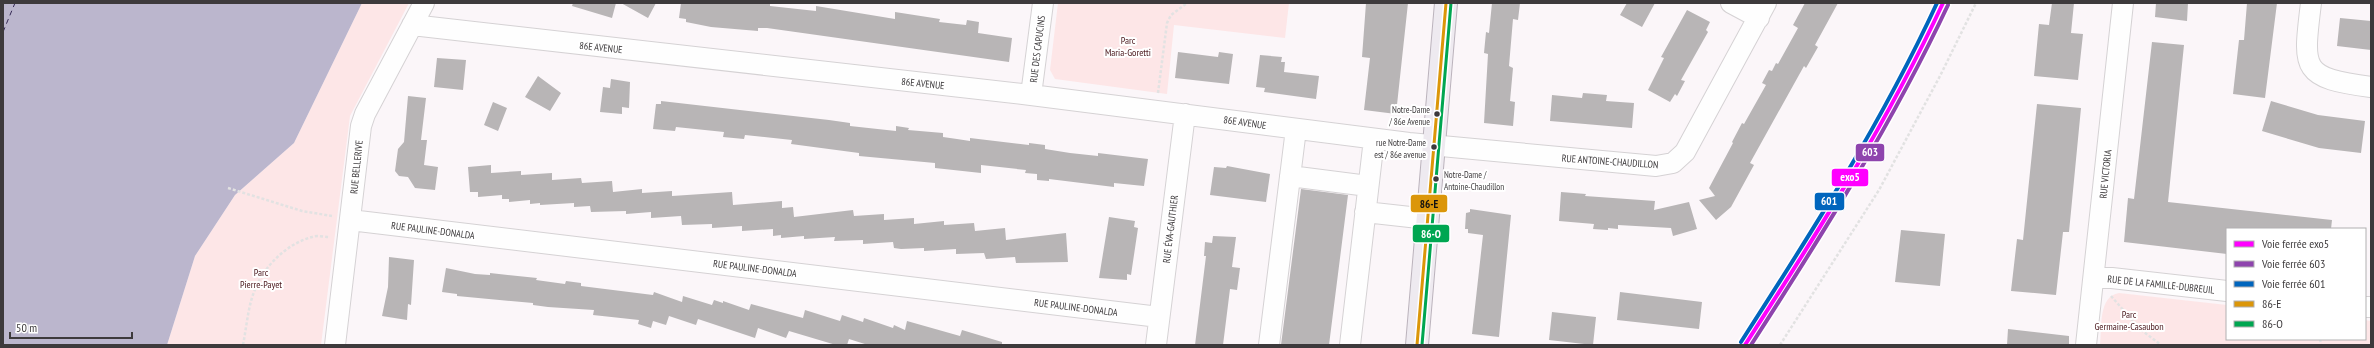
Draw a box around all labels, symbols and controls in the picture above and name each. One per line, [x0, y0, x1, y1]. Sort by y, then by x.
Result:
street label: RUE DES CAPUCINS [1027, 15, 1048, 83]
park label: Parc Maria-Goretti [1105, 34, 1151, 59]
street label: 86E AVENUE [579, 39, 623, 56]
street label: 86E AVENUE [901, 75, 945, 92]
place label: Notre-Dame / 86e Avenue [1388, 104, 1430, 127]
marker: Notre-Dame / 86e Avenue [1432, 109, 1442, 119]
street label: 86E AVENUE [1223, 113, 1267, 132]
place label: rue Notre-Dame est / 86e avenue [1374, 137, 1426, 160]
street label: RUE BELLERIVE [347, 139, 366, 195]
marker: rue Notre-Dame est / 86e avenue [1429, 142, 1439, 152]
line badge: 603 [1855, 143, 1885, 162]
text: 603 [1862, 145, 1878, 159]
street label: RUE VICTORIA [2096, 149, 2115, 199]
street label: RUE ANTOINE-CHAUDILLON [1561, 152, 1659, 171]
line badge: exo5 [1831, 168, 1869, 187]
place label: Notre-Dame / Antoine-Chaudillon [1444, 169, 1504, 192]
text: exo5 [1840, 170, 1860, 184]
marker: Notre-Dame / Antoine-Chaudillon [1431, 174, 1441, 184]
line badge: 601 [1814, 192, 1845, 211]
street label: RUE ÉVA-GAUTHIER [1160, 194, 1181, 264]
line badge: 86-E [1410, 194, 1448, 213]
text: 601 [1821, 194, 1837, 208]
text: 86-E [1420, 197, 1439, 211]
street label: RUE PAULINE-DONALDA [390, 219, 476, 242]
line badge: 86-O [1412, 224, 1450, 243]
text: 86-O [1421, 227, 1441, 241]
legend [2226, 228, 2366, 340]
text: Voie ferrée exo5 [2261, 236, 2329, 251]
text: Voie ferrée 603 [2261, 256, 2325, 271]
street label: RUE PAULINE-DONALDA [712, 257, 798, 280]
park label: Parc Pierre-Payet [240, 266, 282, 291]
street label: RUE DE LA FAMILLE-DUBREUIL [2107, 272, 2216, 297]
text: Voie ferrée 601 [2261, 276, 2325, 291]
street label: RUE PAULINE-DONALDA [1033, 296, 1119, 319]
text: 86-E [2262, 296, 2281, 311]
park label: Parc Germaine-Casaubon [2094, 308, 2164, 333]
scale bar [10, 314, 132, 340]
text: 86-O [2262, 316, 2283, 331]
text: 50 m [16, 320, 37, 335]

